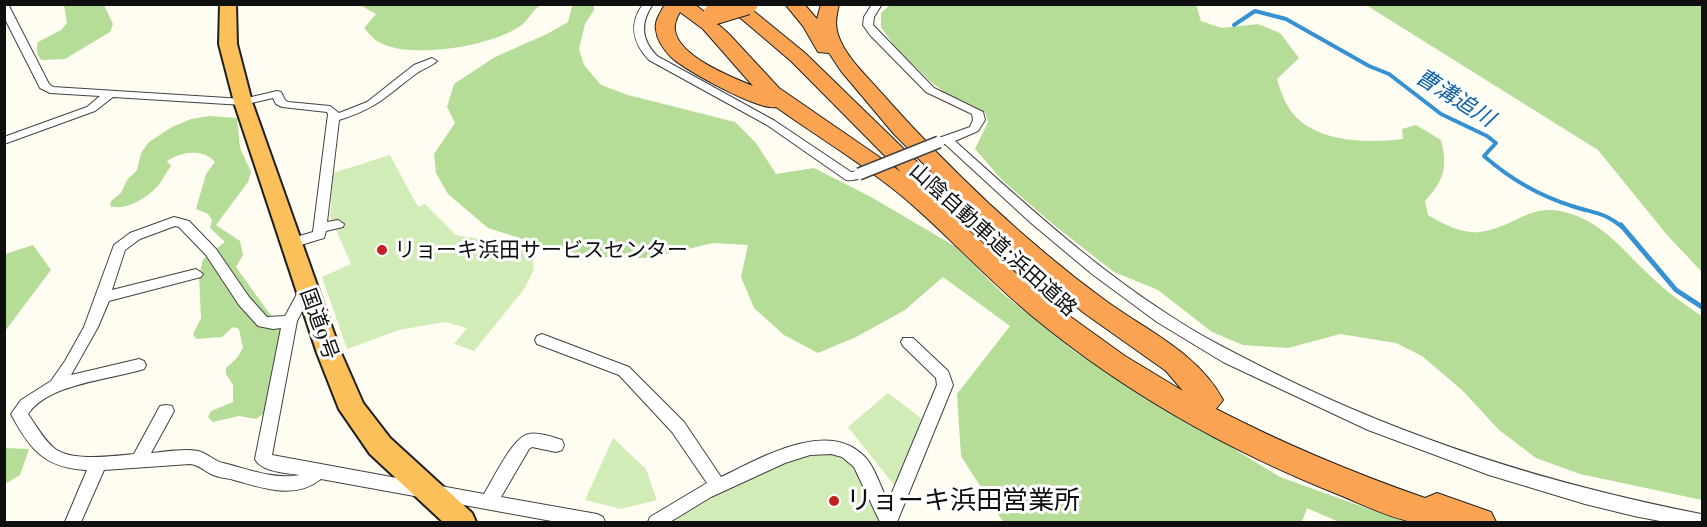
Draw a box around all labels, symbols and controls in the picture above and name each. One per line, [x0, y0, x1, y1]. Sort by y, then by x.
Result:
water label: 曹溝追川 [1411, 63, 1499, 133]
street label: 山陰自動車道;浜田道路 [904, 158, 1082, 322]
place label: リョーキ浜田サービスセンター [394, 237, 688, 263]
marker: リョーキ浜田サービスセンター [375, 243, 389, 257]
street label: 国道9号 [295, 285, 343, 363]
place label: リョーキ浜田営業所 [846, 485, 1080, 517]
marker: リョーキ浜田営業所 [827, 494, 841, 508]

